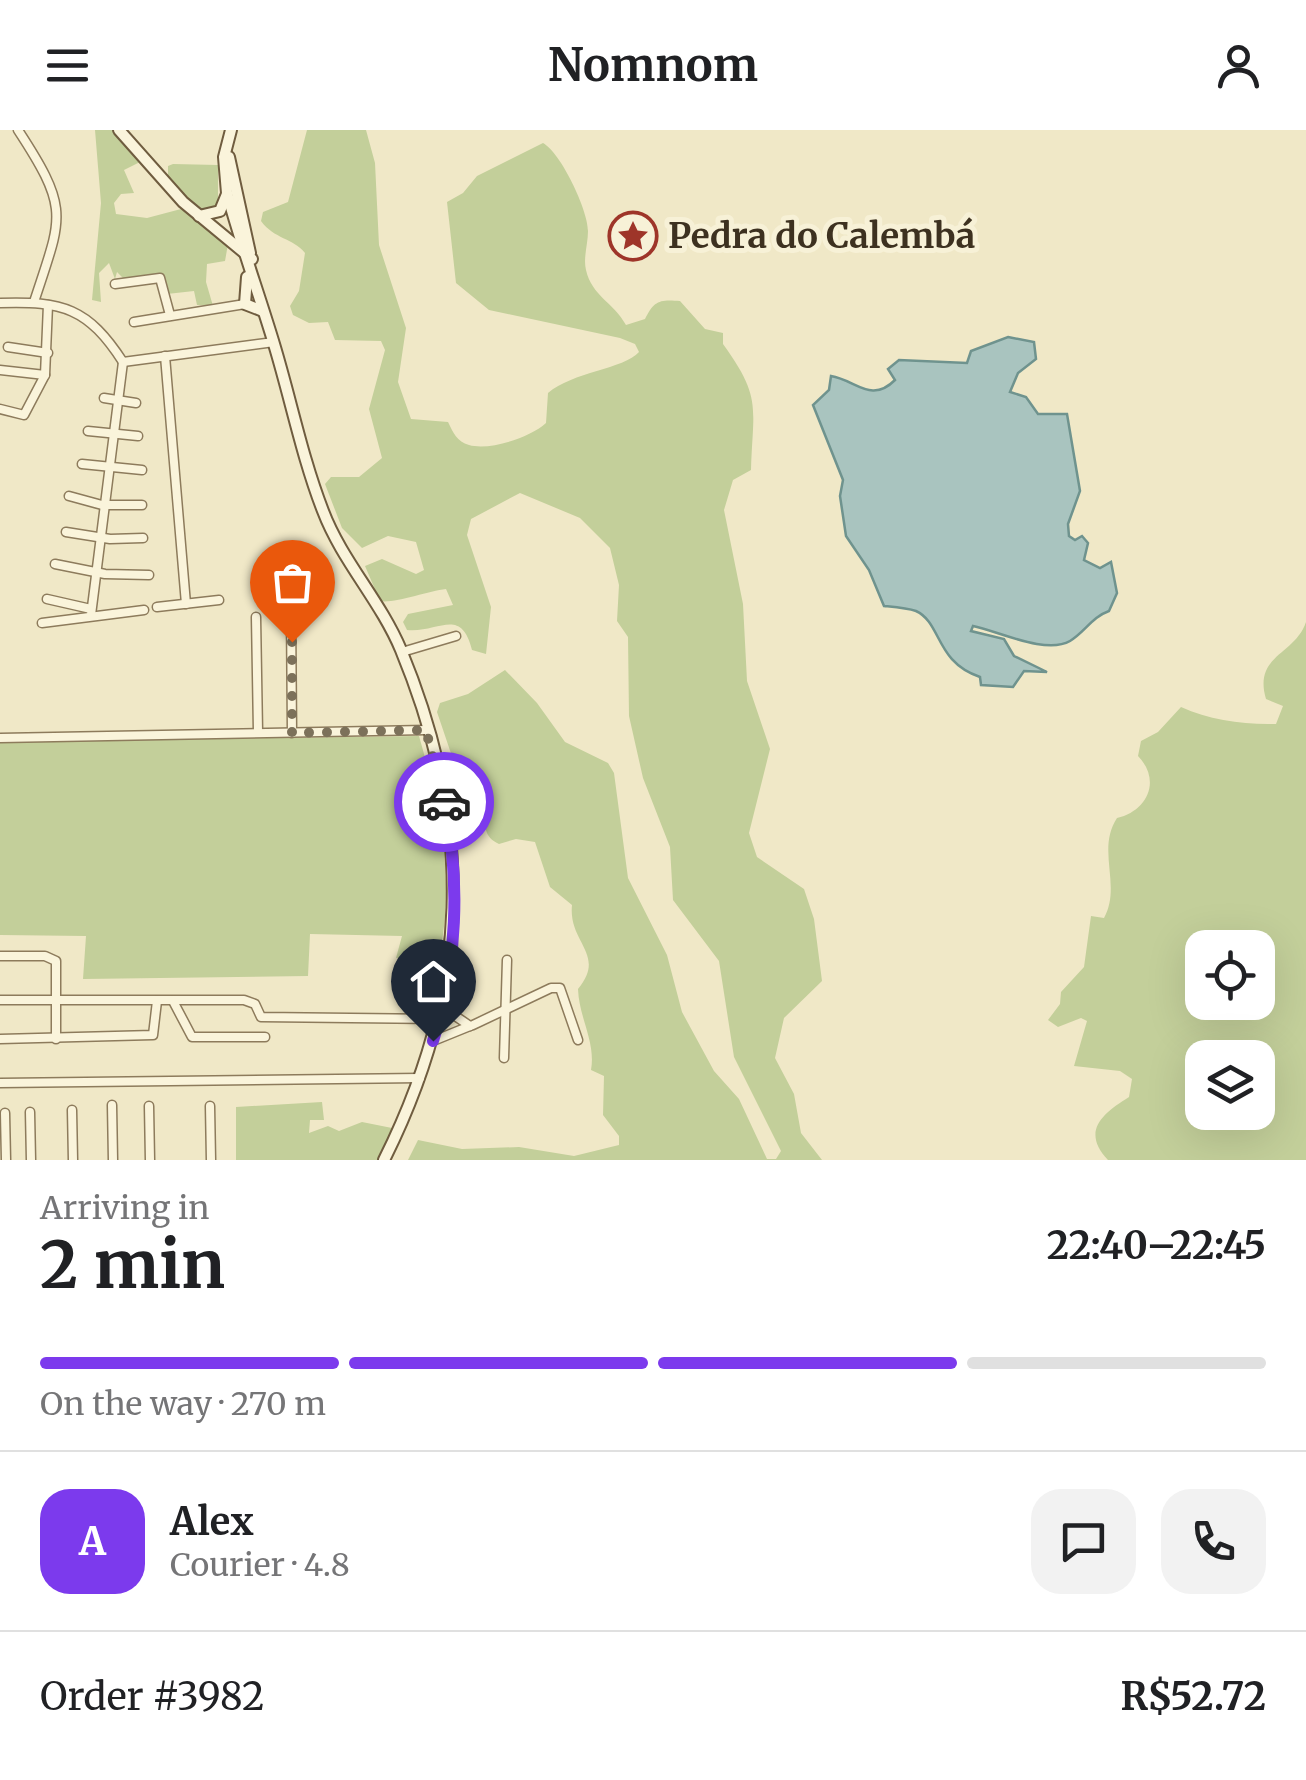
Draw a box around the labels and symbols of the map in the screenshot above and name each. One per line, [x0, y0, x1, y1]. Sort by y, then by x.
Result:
place icon: Pedra do Calembá [607, 210, 659, 262]
place label: Pedra do Calembá [668, 214, 975, 258]
pin [250, 540, 335, 643]
courier [394, 752, 494, 852]
pin [391, 939, 476, 1042]

